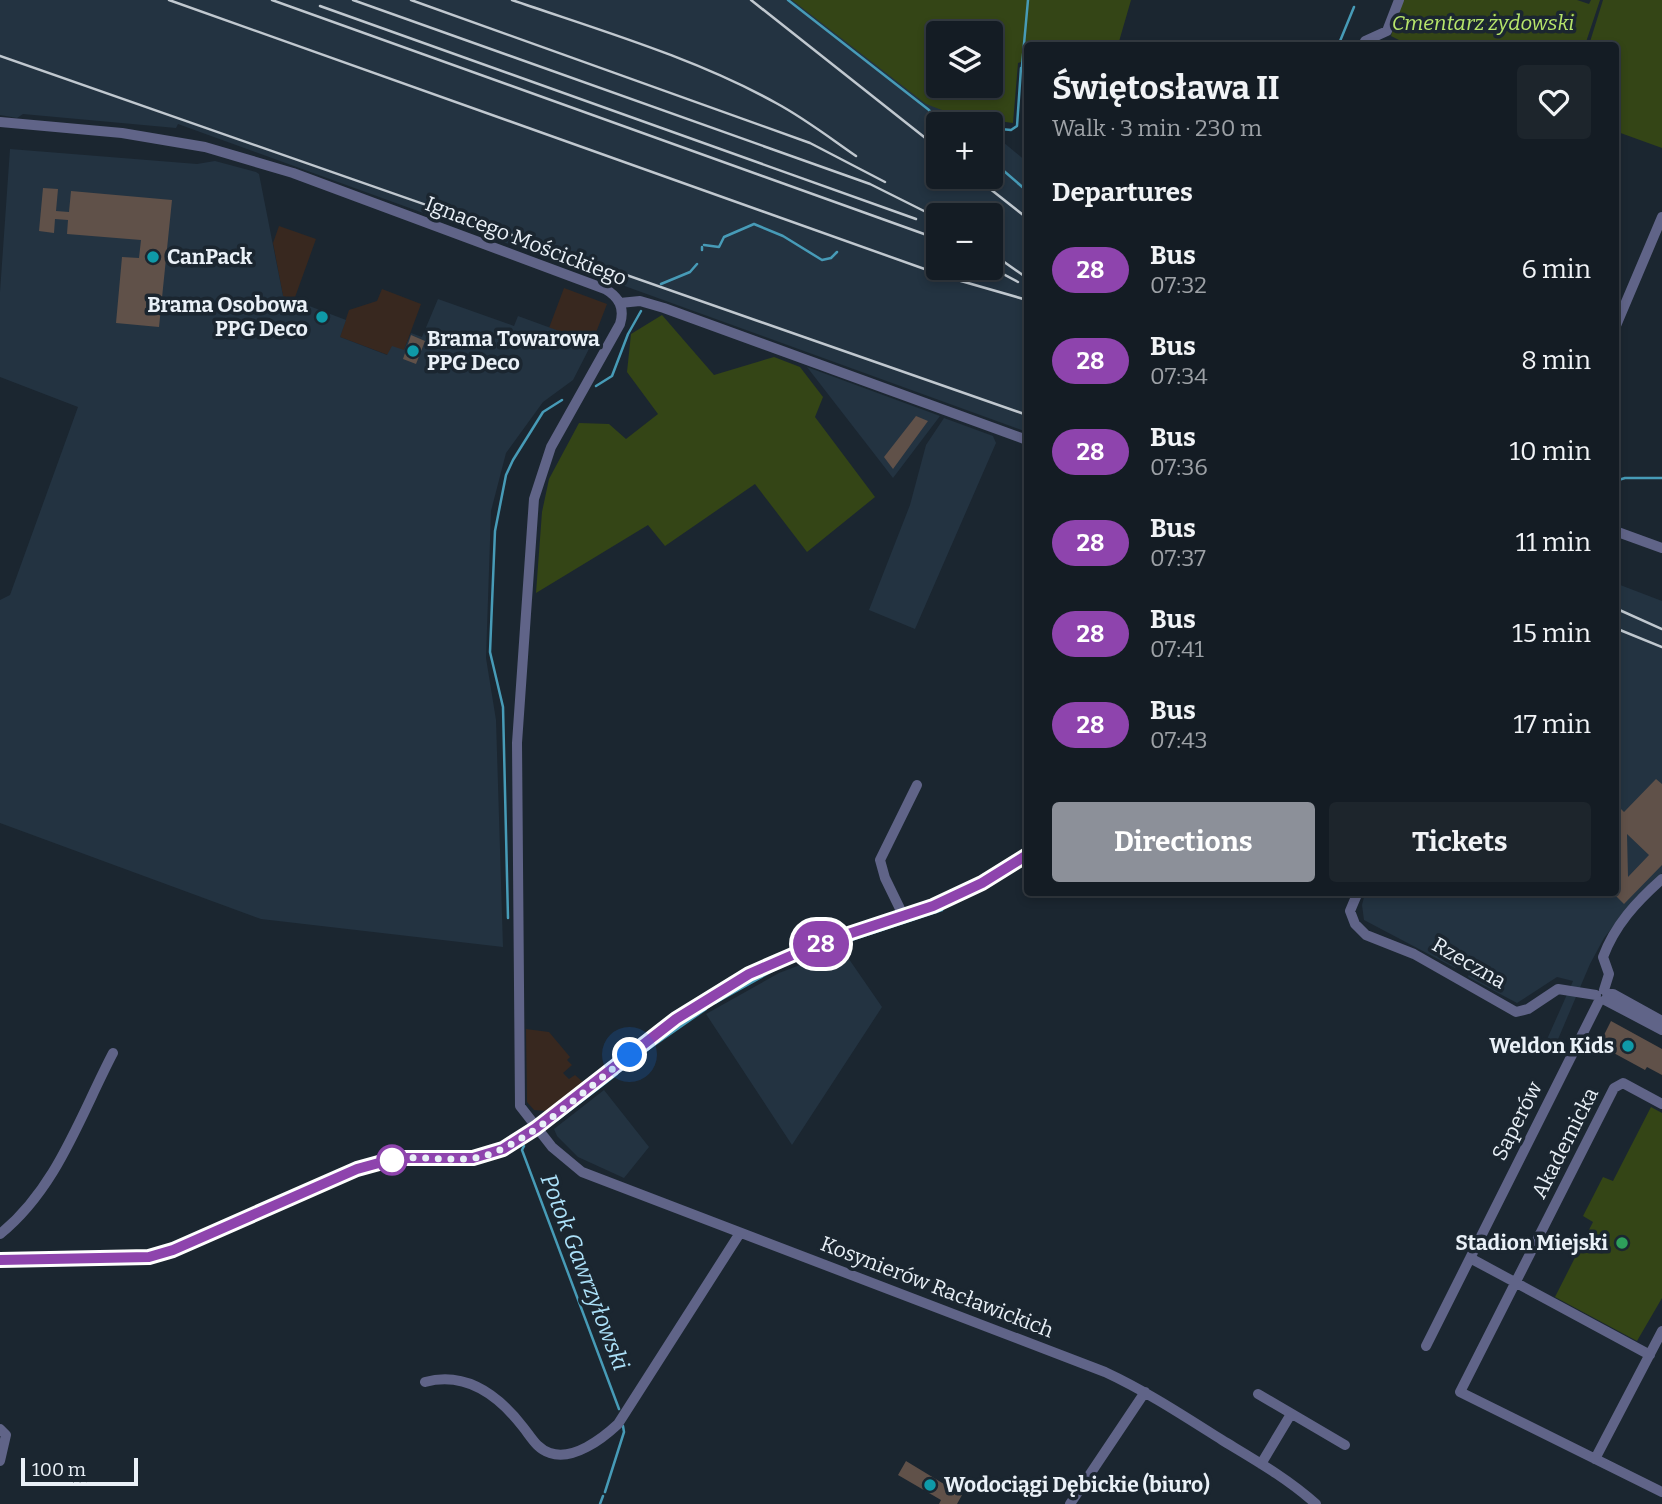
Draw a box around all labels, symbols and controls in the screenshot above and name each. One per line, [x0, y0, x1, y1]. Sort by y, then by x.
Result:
park label: Cmentarz żydowski [1392, 10, 1574, 36]
map controls [926, 21, 1003, 280]
button: layers [926, 21, 1003, 98]
button: heart [1517, 65, 1591, 139]
text: Świętosława II [1052, 68, 1280, 108]
button: + [926, 112, 1003, 189]
text: Walk · 3 min · 230 m [1052, 114, 1262, 142]
text: Departures [1052, 177, 1193, 208]
street label: Ignacego Mościckiego [422, 191, 630, 291]
button: − [926, 203, 1003, 280]
text: Bus [1150, 240, 1196, 271]
place label: CanPack [167, 244, 253, 270]
marker: CanPack [145, 249, 161, 265]
text: 6 min [1522, 254, 1591, 285]
text: 28 [1077, 256, 1104, 284]
text: 07:32 [1150, 271, 1207, 299]
place label: Brama Osobowa PPG Deco [147, 292, 308, 342]
marker: Brama Osobowa PPG Deco [314, 309, 330, 325]
place label: Brama Towarowa PPG Deco [427, 326, 600, 376]
text: Bus [1150, 331, 1196, 362]
marker: Brama Towarowa PPG Deco [405, 343, 421, 359]
text: 8 min [1521, 345, 1591, 376]
text: 28 [1077, 347, 1104, 375]
text: 07:34 [1150, 362, 1208, 390]
text: Bus [1150, 422, 1196, 453]
text: 10 min [1510, 436, 1591, 467]
text: 28 [1077, 438, 1104, 466]
text: 07:36 [1150, 453, 1208, 481]
text: Bus [1150, 513, 1196, 544]
text: 11 min [1516, 527, 1591, 558]
text: 28 [1077, 529, 1104, 557]
text: 07:37 [1150, 544, 1206, 572]
text: Bus [1150, 604, 1196, 635]
text: 15 min [1512, 618, 1591, 649]
text: 28 [1077, 620, 1104, 648]
text: 07:41 [1150, 635, 1204, 663]
text: Bus [1150, 695, 1196, 726]
text: 17 min [1513, 709, 1591, 740]
text: 28 [1077, 711, 1104, 739]
text: 07:43 [1150, 726, 1208, 754]
button: Directions [1052, 802, 1315, 882]
button: Tickets [1329, 802, 1591, 882]
line badge: 28 [790, 921, 852, 967]
text: 28 [807, 930, 835, 958]
street label: Rzeczna [1427, 931, 1511, 995]
place label: Weldon Kids [1489, 1033, 1614, 1059]
your location [612, 1037, 647, 1072]
marker: Weldon Kids [1620, 1038, 1636, 1054]
street label: Saperów [1486, 1077, 1548, 1165]
street label: Akademicka [1526, 1083, 1604, 1203]
unlabelled marker [377, 1145, 407, 1175]
water label: Potok Gawrzyłowski [535, 1170, 635, 1374]
place label: Stadion Miejski [1455, 1230, 1608, 1256]
street label: Kosynierów Racławickich [817, 1231, 1057, 1343]
marker: Stadion Miejski [1614, 1235, 1630, 1251]
scale bar [21, 1455, 138, 1487]
text: 100 m [32, 1458, 86, 1481]
place label: Wodociągi Dębickie (biuro) [944, 1472, 1210, 1498]
marker: Wodociągi Dębickie (biuro) [922, 1477, 938, 1493]

